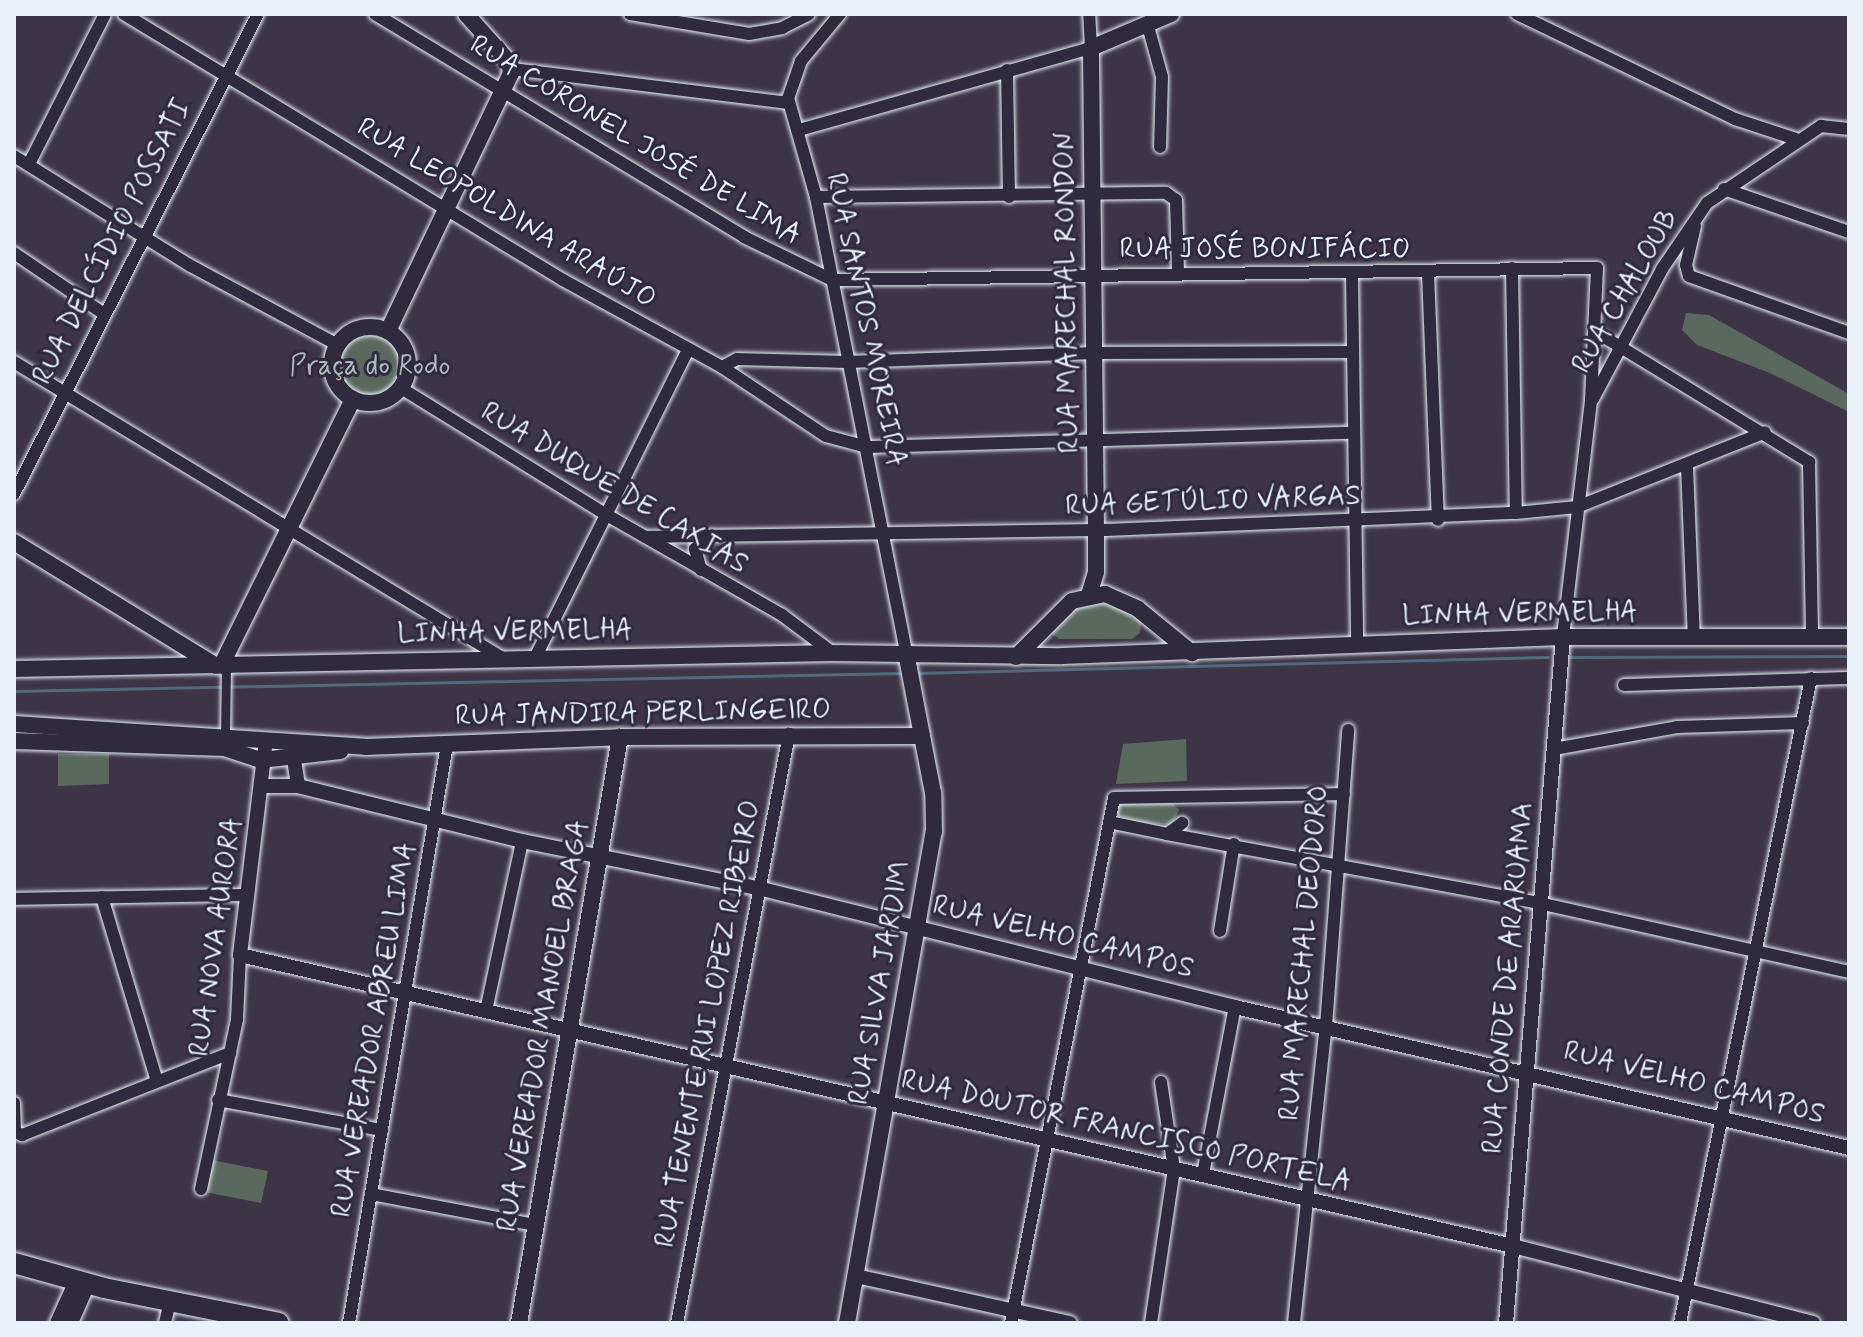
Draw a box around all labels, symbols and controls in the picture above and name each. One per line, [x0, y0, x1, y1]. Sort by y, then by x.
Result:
street label: RUA CORONEL JOSÉ DE LIMA [462, 28, 808, 254]
street label: RUA DELCÍDIO POSSATI [28, 96, 198, 388]
street label: RUA LEOPOLDINA ARAÚJO [349, 110, 663, 318]
street label: RUA MARECHAL RONDON [1048, 129, 1088, 457]
street label: RUA SANTOS MOREIRA [818, 171, 912, 469]
street label: RUA CHALOUB [1566, 204, 1686, 380]
street label: RUA JOSÉ BONIFÁCIO [1119, 233, 1411, 267]
park label: Praça do Rodo [289, 350, 451, 384]
street label: RUA DUQUE DE CAXIAS [473, 395, 755, 583]
street label: RUA GETÚLIO VARGAS [1065, 480, 1361, 524]
street label: LINHA VERMELHA [1400, 596, 1640, 634]
street label: LINHA VERMELHA [395, 614, 635, 652]
street label: RUA JANDIRA PERLINGEIRO [453, 694, 833, 734]
street label: RUA MARECHAL DEODORO [1273, 781, 1337, 1125]
street label: RUA TENENTE RUI LOPEZ RIBEIRO [649, 796, 769, 1252]
street label: RUA CONDE DE ARARUAMA [1477, 801, 1541, 1155]
street label: RUA NOVA AURORA [183, 815, 251, 1059]
street label: RUA VEREADOR MANOEL BRAGA [491, 816, 597, 1236]
street label: RUA VEREADOR ABREU LIMA [325, 838, 425, 1222]
street label: RUA SILVA JARDIM [842, 851, 920, 1115]
street label: RUA VELHO CAMPOS [928, 889, 1198, 987]
street label: RUA VELHO CAMPOS [1559, 1035, 1829, 1133]
street label: RUA DOUTOR FRANCISCO PORTELA [898, 1064, 1354, 1200]

